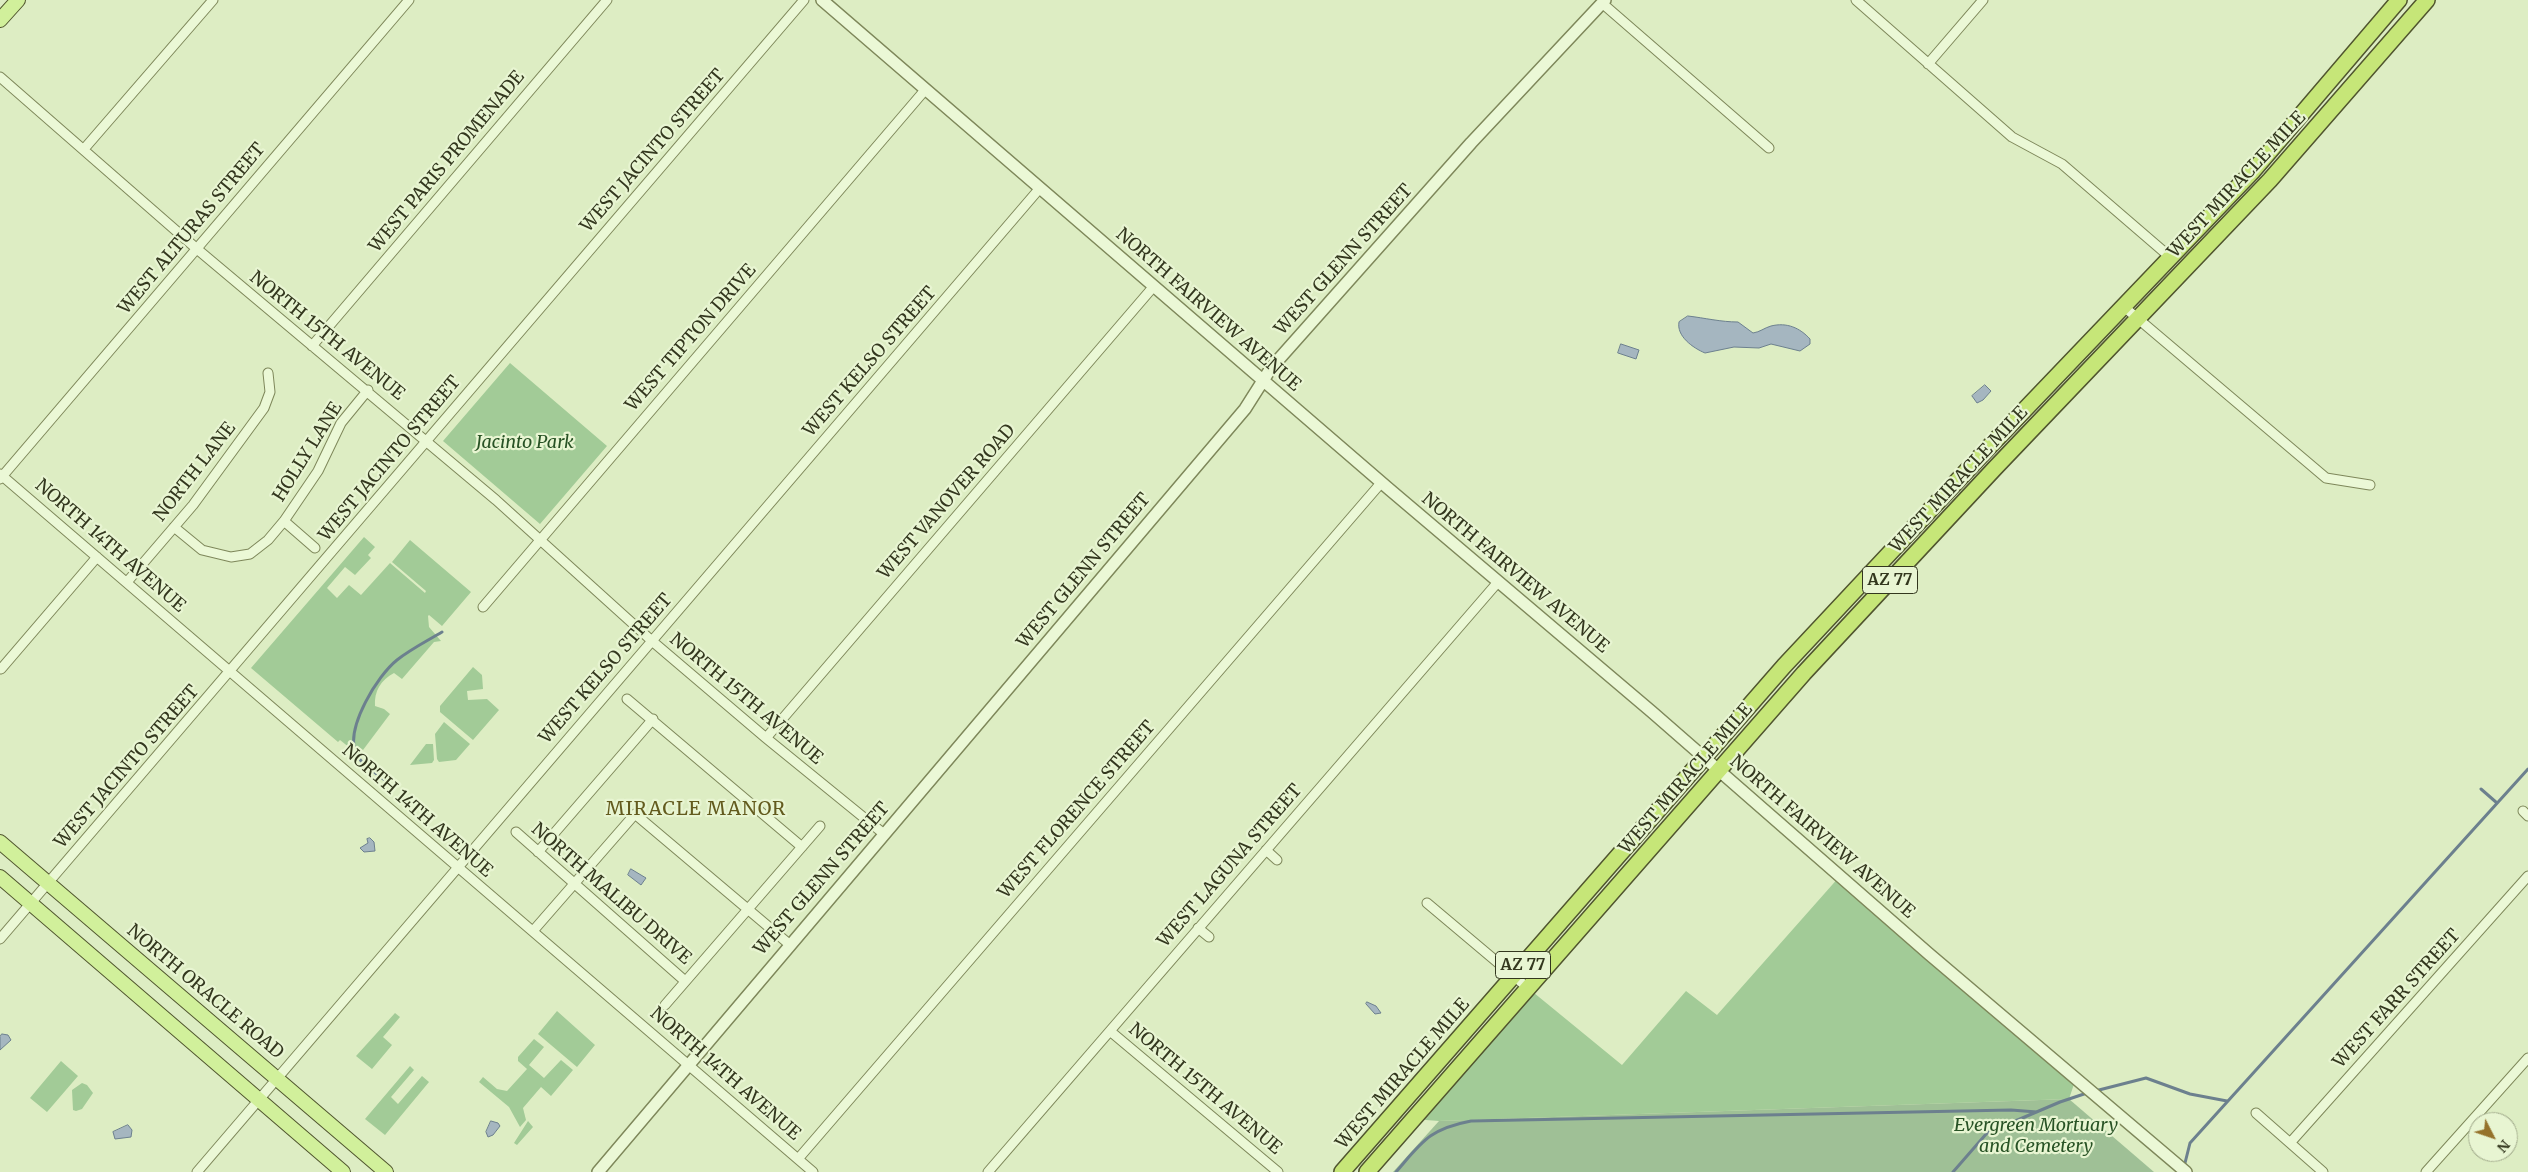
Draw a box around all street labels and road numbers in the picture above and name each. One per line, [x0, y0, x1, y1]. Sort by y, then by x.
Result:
street label: WEST JACINTO STREET [576, 65, 730, 237]
street label: WEST PARIS PROMENADE [365, 67, 529, 257]
street label: WEST MIRACLE MILE [2163, 107, 2311, 263]
street label: WEST ALTURAS STREET [114, 139, 270, 319]
street label: WEST GLENN STREET [1271, 180, 1417, 340]
street label: NORTH FAIRVIEW AVENUE [1111, 224, 1305, 396]
street label: WEST TIPTON DRIVE [621, 260, 761, 416]
street label: NORTH 15TH AVENUE [245, 267, 409, 405]
street label: WEST KELSO STREET [799, 283, 941, 441]
street label: WEST JACINTO STREET [315, 372, 465, 546]
street label: HOLLY LANE [269, 398, 347, 506]
street label: WEST MIRACLE MILE [1885, 402, 2033, 558]
street label: NORTH LANE [150, 418, 240, 526]
street label: WEST VANOVER ROAD [874, 420, 1020, 584]
street label: NORTH 14TH AVENUE [30, 475, 190, 617]
street label: NORTH FAIRVIEW AVENUE [1417, 488, 1613, 658]
street label: WEST GLENN STREET [1013, 489, 1155, 653]
road number: AZ 77 [1862, 566, 1918, 594]
street label: WEST KELSO STREET [535, 590, 677, 748]
street label: NORTH 15TH AVENUE [665, 629, 827, 769]
street label: WEST JACINTO STREET [50, 681, 204, 853]
street label: WEST MIRACLE MILE [1615, 699, 1757, 859]
street label: WEST FLORENCE STREET [994, 717, 1160, 903]
street label: NORTH 14TH AVENUE [337, 740, 497, 882]
street label: NORTH FAIRVIEW AVENUE [1725, 751, 1919, 923]
street label: WEST LAGUNA STREET [1153, 780, 1307, 952]
street label: WEST GLENN STREET [750, 798, 894, 960]
street label: NORTH MALIBU DRIVE [527, 819, 695, 969]
street label: NORTH ORACLE ROAD [122, 920, 288, 1064]
street label: WEST FARR STREET [2329, 925, 2465, 1073]
road number: AZ 77 [1496, 952, 1550, 978]
street label: WEST MIRACLE MILE [1332, 994, 1474, 1154]
street label: NORTH 14TH AVENUE [645, 1003, 805, 1145]
street label: NORTH 15TH AVENUE [1124, 1019, 1286, 1159]

